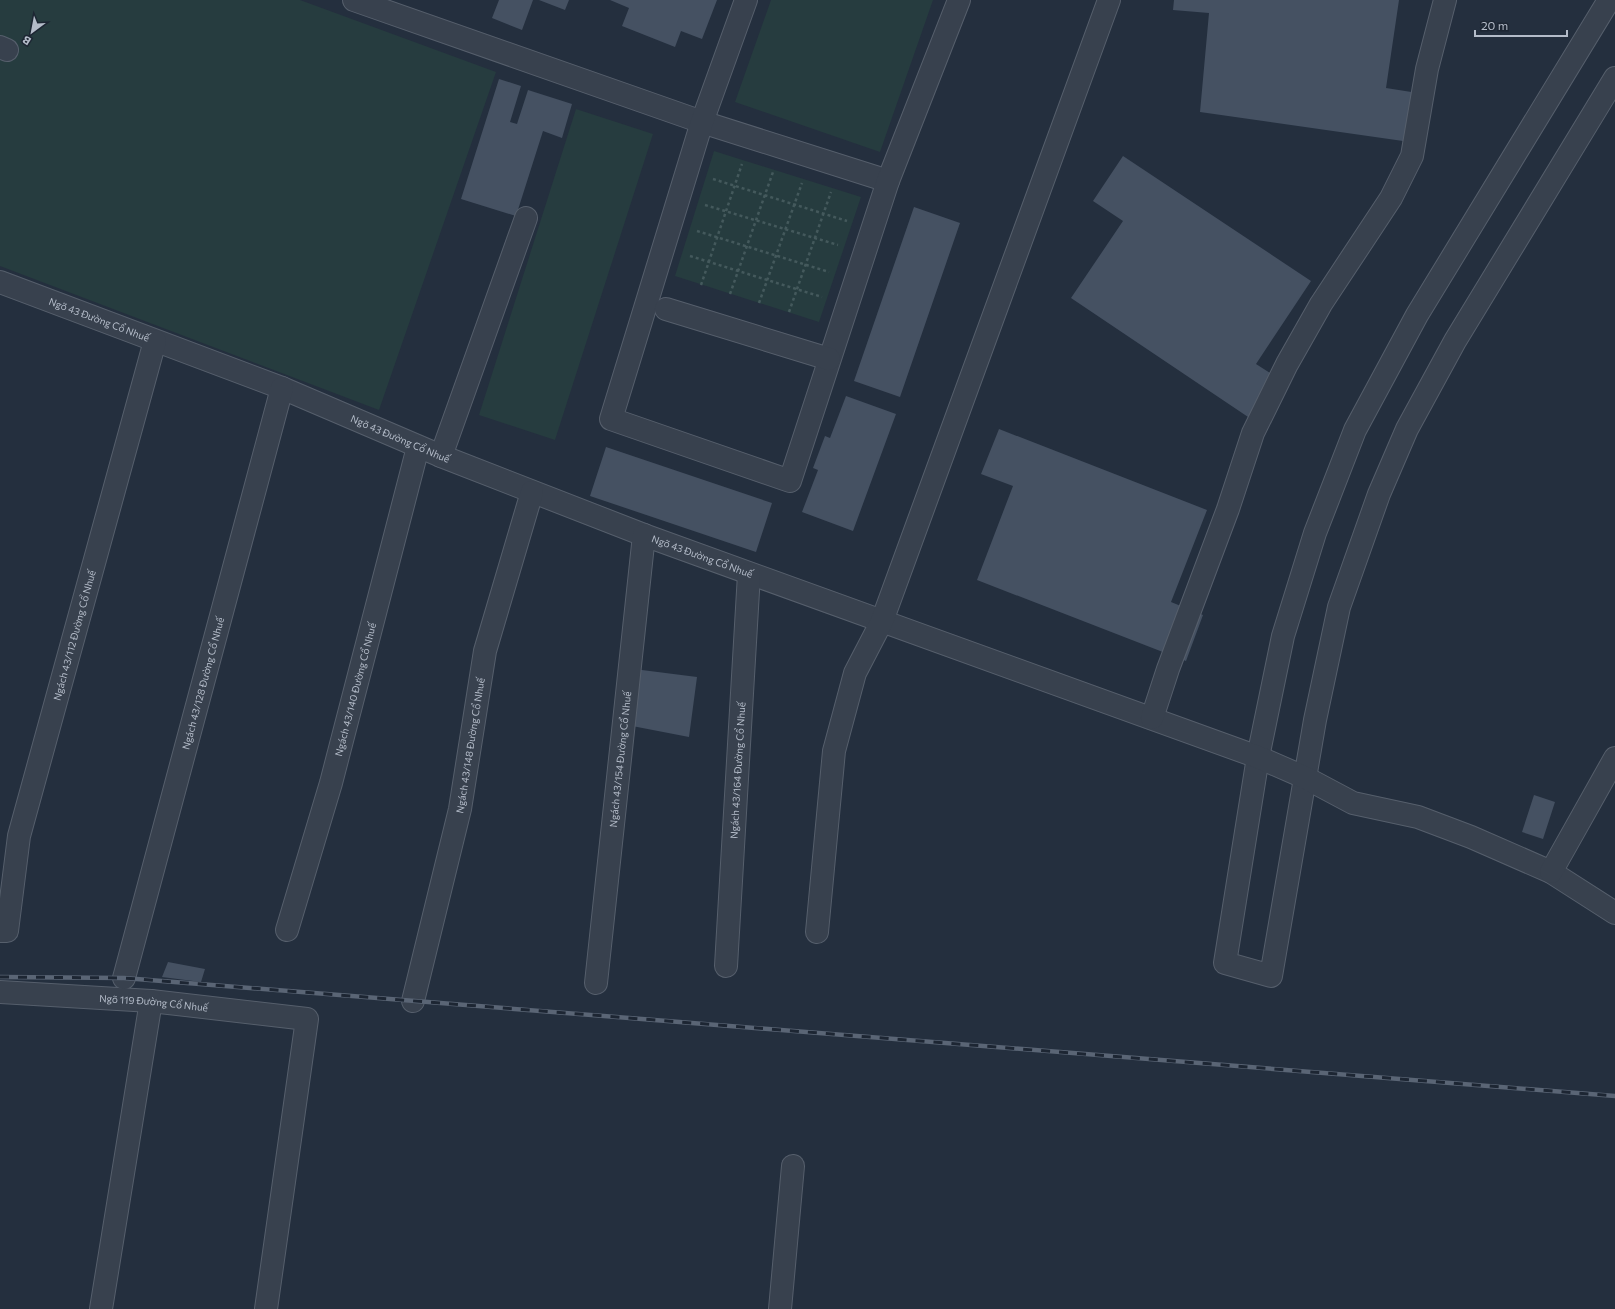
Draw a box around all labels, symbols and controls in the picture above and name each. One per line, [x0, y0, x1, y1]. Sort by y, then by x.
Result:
north arrow [12, 12, 52, 52]
scale bar [1475, 12, 1567, 38]
text: 20 m [1481, 18, 1508, 32]
text: B [20, 33, 33, 48]
street label: Ngõ 43 Đường Cổ Nhuế [47, 295, 153, 344]
street label: Ngõ 43 Đường Cổ Nhuế [349, 412, 453, 465]
street label: Ngõ 43 Đường Cổ Nhuế [650, 532, 756, 580]
street label: Ngách 43/112 Đường Cổ Nhuế [51, 567, 98, 702]
street label: Ngách 43/128 Đường Cổ Nhuế [179, 614, 227, 751]
street label: Ngách 43/140 Đường Cổ Nhuế [332, 620, 379, 758]
street label: Ngách 43/148 Đường Cổ Nhuế [453, 675, 487, 814]
street label: Ngách 43/154 Đường Cổ Nhuế [607, 689, 633, 828]
street label: Ngách 43/164 Đường Cổ Nhuế [727, 700, 748, 839]
street label: Ngõ 119 Đường Cổ Nhuế [99, 992, 210, 1014]

